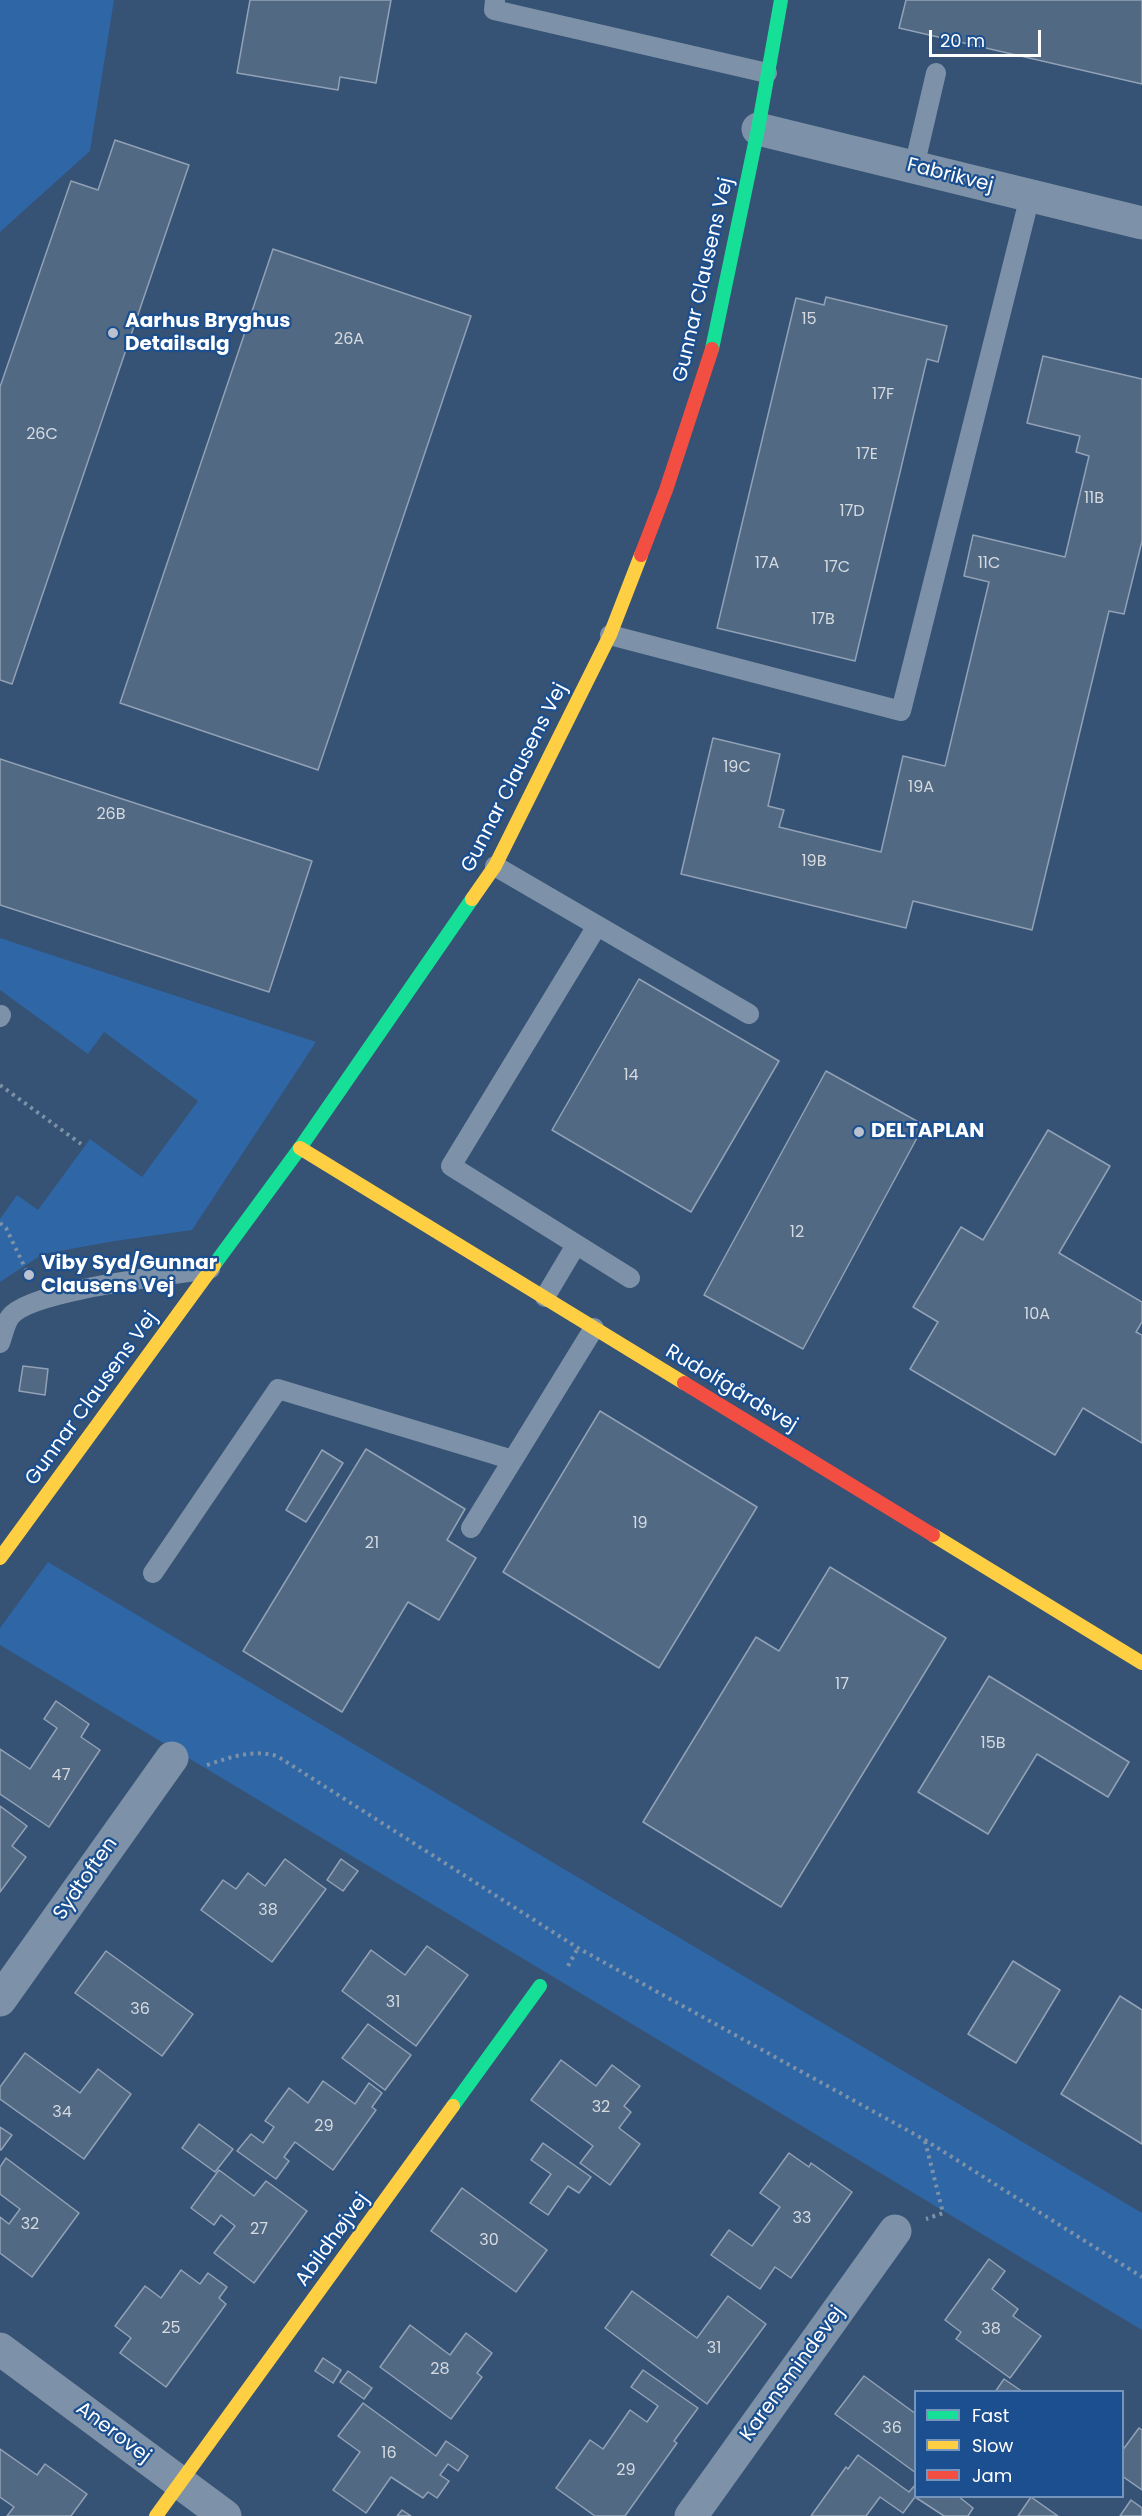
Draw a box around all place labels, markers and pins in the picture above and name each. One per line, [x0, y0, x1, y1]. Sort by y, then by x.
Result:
place label: Aarhus Bryghus Detailsalg [125, 310, 290, 357]
marker: Aarhus Bryghus Detailsalg [106, 326, 120, 340]
place label: DELTAPLAN [871, 1120, 984, 1144]
marker: DELTAPLAN [852, 1125, 866, 1139]
place label: Viby Syd/Gunnar Clausens Vej [41, 1252, 217, 1299]
marker: Viby Syd/Gunnar Clausens Vej [22, 1268, 36, 1282]

